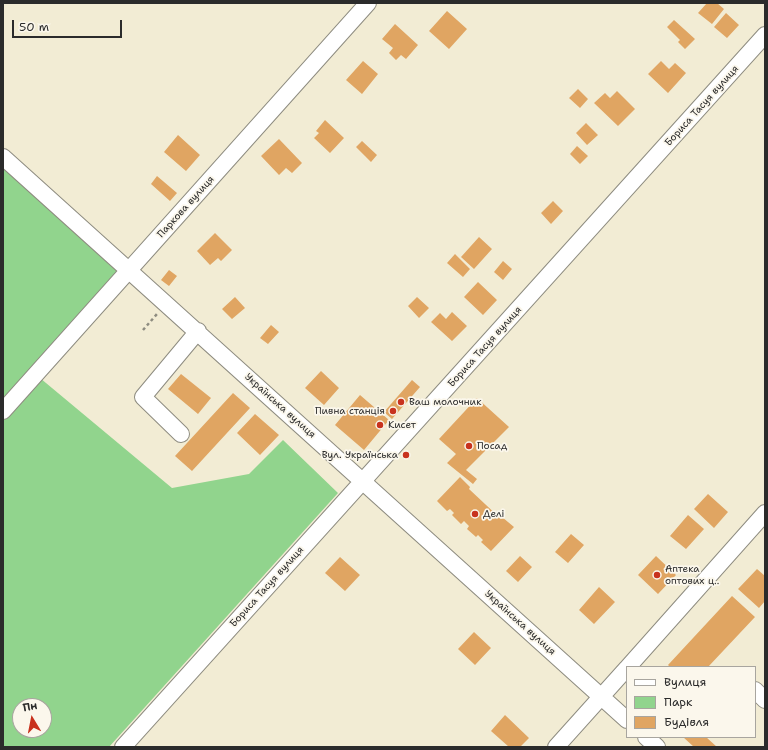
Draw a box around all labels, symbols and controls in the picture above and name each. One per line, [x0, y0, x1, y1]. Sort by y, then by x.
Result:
scale bar [14, 12, 124, 38]
text: 50 m [19, 19, 49, 35]
street label: Бориса Тасуя вулиця [663, 63, 741, 149]
street label: Паркова вулиця [155, 174, 217, 240]
street label: Бориса Тасуя вулиця [446, 304, 524, 390]
street label: Українська вулиця [242, 371, 318, 441]
place label: Ваш молочник [409, 396, 481, 408]
marker: Ваш молочник [396, 397, 406, 407]
place label: Пивна станція [315, 405, 385, 417]
marker: Пивна станція [388, 406, 398, 416]
place label: Кисет [388, 419, 416, 431]
marker: Кисет [375, 420, 385, 430]
place label: Посад [477, 440, 507, 452]
marker: Посад [464, 441, 474, 451]
place label: Вул. Українська [322, 449, 398, 461]
marker: Вул. Українська [401, 450, 411, 460]
place label: Делі [483, 508, 504, 520]
marker: Делі [470, 509, 480, 519]
street label: Бориса Тасуя вулиця [228, 544, 306, 630]
place label: Аптека оптових ц‥ [665, 563, 719, 586]
marker: Аптека оптових ц‥ [652, 570, 662, 580]
street label: Українська вулиця [482, 588, 558, 658]
legend [626, 666, 756, 738]
text: Вулиця [664, 674, 706, 690]
text: Парк [664, 694, 692, 710]
north arrow [12, 698, 52, 738]
text: Пн [22, 698, 38, 715]
text: Будівля [664, 714, 709, 730]

